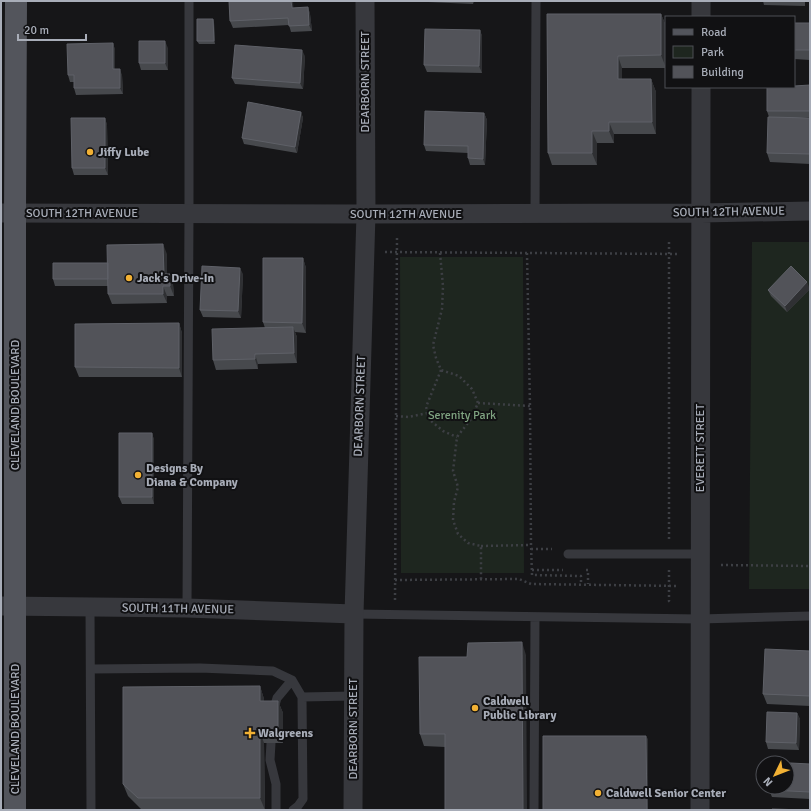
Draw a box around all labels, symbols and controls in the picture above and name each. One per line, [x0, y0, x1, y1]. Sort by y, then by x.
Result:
scale bar [18, 16, 86, 42]
legend [665, 16, 795, 88]
text: 20 m [24, 23, 49, 38]
text: Road [701, 25, 727, 40]
street label: DEARBORN STREET [358, 31, 373, 133]
text: Park [701, 45, 724, 60]
text: Building [701, 65, 744, 80]
place label: Jiffy Lube [98, 145, 149, 160]
marker: Jiffy Lube [85, 147, 95, 157]
street label: SOUTH 12TH AVENUE [673, 204, 785, 220]
street label: SOUTH 12TH AVENUE [26, 206, 138, 221]
street label: SOUTH 12TH AVENUE [350, 207, 462, 222]
place label: Jack's Drive-In [137, 271, 215, 286]
marker: Jack's Drive-In [124, 273, 134, 283]
street label: CLEVELAND BOULEVARD [8, 339, 23, 470]
street label: DEARBORN STREET [351, 355, 369, 457]
street label: EVERETT STREET [693, 404, 708, 492]
park label: Serenity Park [428, 408, 496, 423]
place label: Designs By Diana & Company [146, 461, 238, 490]
marker: Designs By Diana & Company [133, 470, 143, 480]
street label: SOUTH 11TH AVENUE [122, 601, 234, 617]
street label: CLEVELAND BOULEVARD [8, 663, 23, 794]
street label: DEARBORN STREET [346, 678, 361, 780]
place label: Caldwell Public Library [483, 694, 557, 723]
marker: Caldwell Public Library [470, 703, 480, 713]
place label: Walgreens [258, 726, 314, 741]
marker: Walgreens [245, 728, 255, 738]
north arrow [755, 755, 795, 795]
text: N [761, 774, 775, 789]
place label: Caldwell Senior Center [606, 786, 726, 801]
marker: Caldwell Senior Center [593, 788, 603, 798]

